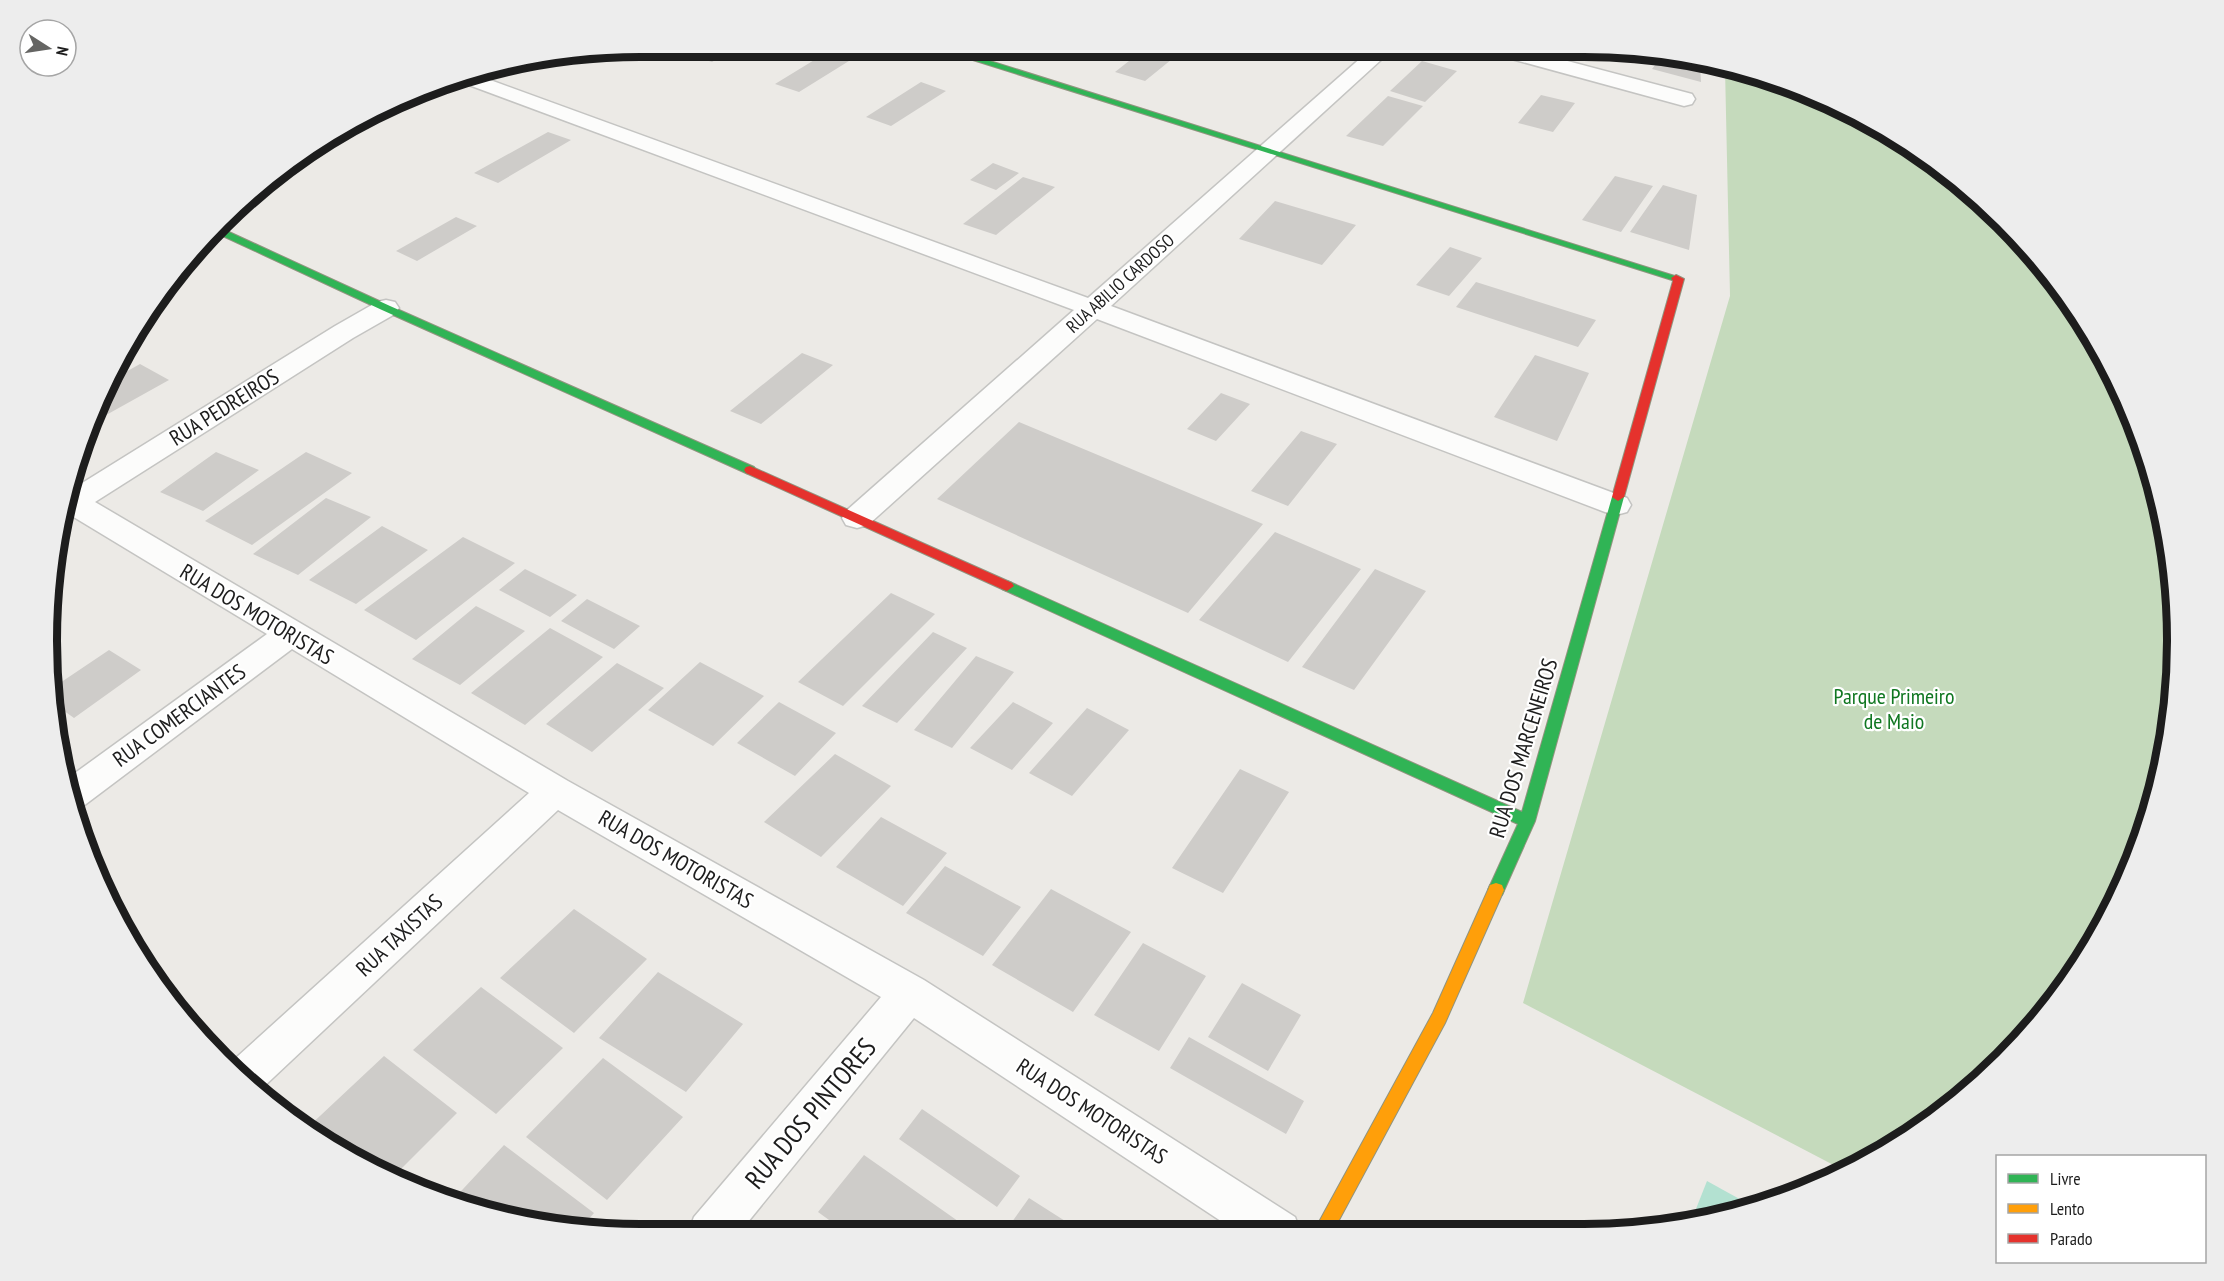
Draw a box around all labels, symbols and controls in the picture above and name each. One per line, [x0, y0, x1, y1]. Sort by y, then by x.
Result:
north arrow [18, 18, 78, 78]
text: N [52, 45, 73, 57]
street label: RUA ABILIO CARDOSO [1061, 228, 1179, 338]
street label: RUA PEDREIROS [164, 362, 284, 452]
street label: RUA DOS MOTORISTAS [175, 557, 339, 671]
street label: RUA DOS MARCENEIROS [1482, 655, 1564, 841]
street label: RUA COMERCIANTES [107, 657, 251, 773]
park label: Parque Primeiro de Maio [1834, 682, 1954, 735]
street label: RUA DOS MOTORISTAS [594, 803, 758, 915]
street label: RUA TAXISTAS [350, 888, 448, 982]
street label: RUA DOS PINTORES [737, 1031, 883, 1195]
street label: RUA DOS MOTORISTAS [1011, 1052, 1173, 1170]
legend [1996, 1155, 2206, 1263]
text: Livre [2050, 1167, 2081, 1190]
text: Lento [2050, 1197, 2085, 1220]
text: Parado [2050, 1227, 2093, 1250]

